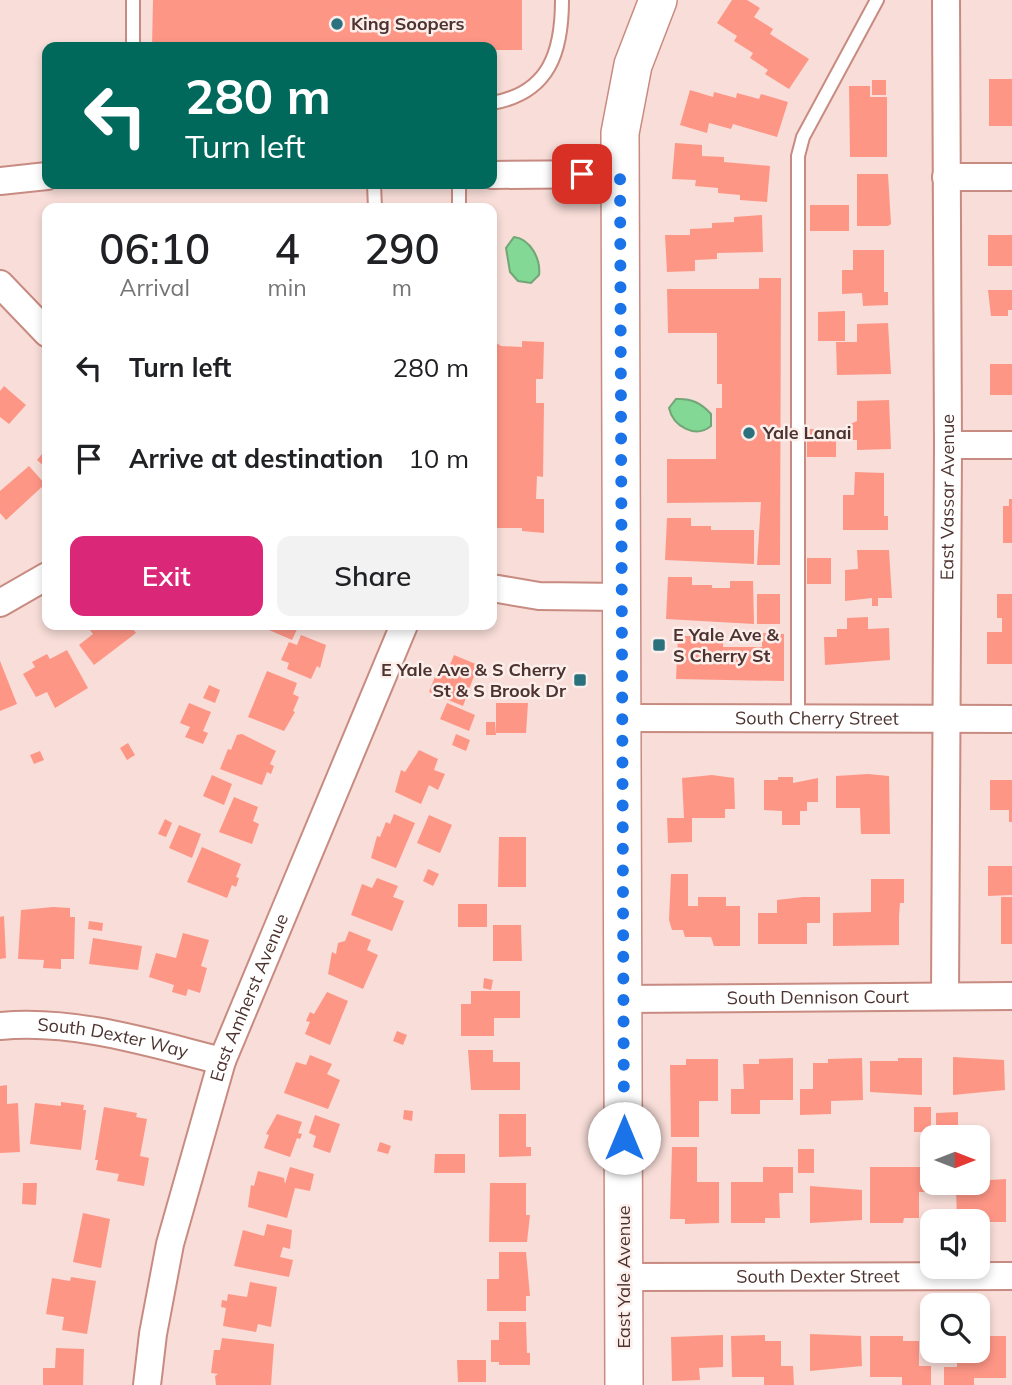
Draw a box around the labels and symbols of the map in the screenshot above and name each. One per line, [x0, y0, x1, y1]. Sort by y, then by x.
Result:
place label: King Soopers [351, 12, 465, 35]
marker: King Soopers [329, 16, 345, 32]
pin [552, 144, 612, 204]
street label: East Vassar Avenue [935, 414, 959, 580]
place label: Yale Lanai [762, 421, 852, 444]
marker: Yale Lanai [741, 425, 757, 441]
place label: E Yale Ave & S Cherry St [673, 623, 780, 667]
marker: E Yale Ave & S Cherry St [651, 637, 667, 653]
place label: E Yale Ave & S Cherry St & S Brook Dr [381, 658, 567, 702]
marker: E Yale Ave & S Cherry St & S Brook Dr [572, 672, 588, 688]
street label: South Cherry Street [735, 706, 899, 730]
street label: East Amherst Avenue [205, 910, 293, 1084]
street label: South Dennison Court [727, 985, 909, 1009]
street label: South Dexter Way [37, 1013, 191, 1063]
position arrow [587, 1101, 661, 1175]
north arrow [920, 1125, 990, 1195]
street label: East Yale Avenue [612, 1206, 635, 1348]
street label: South Dexter Street [736, 1264, 900, 1288]

